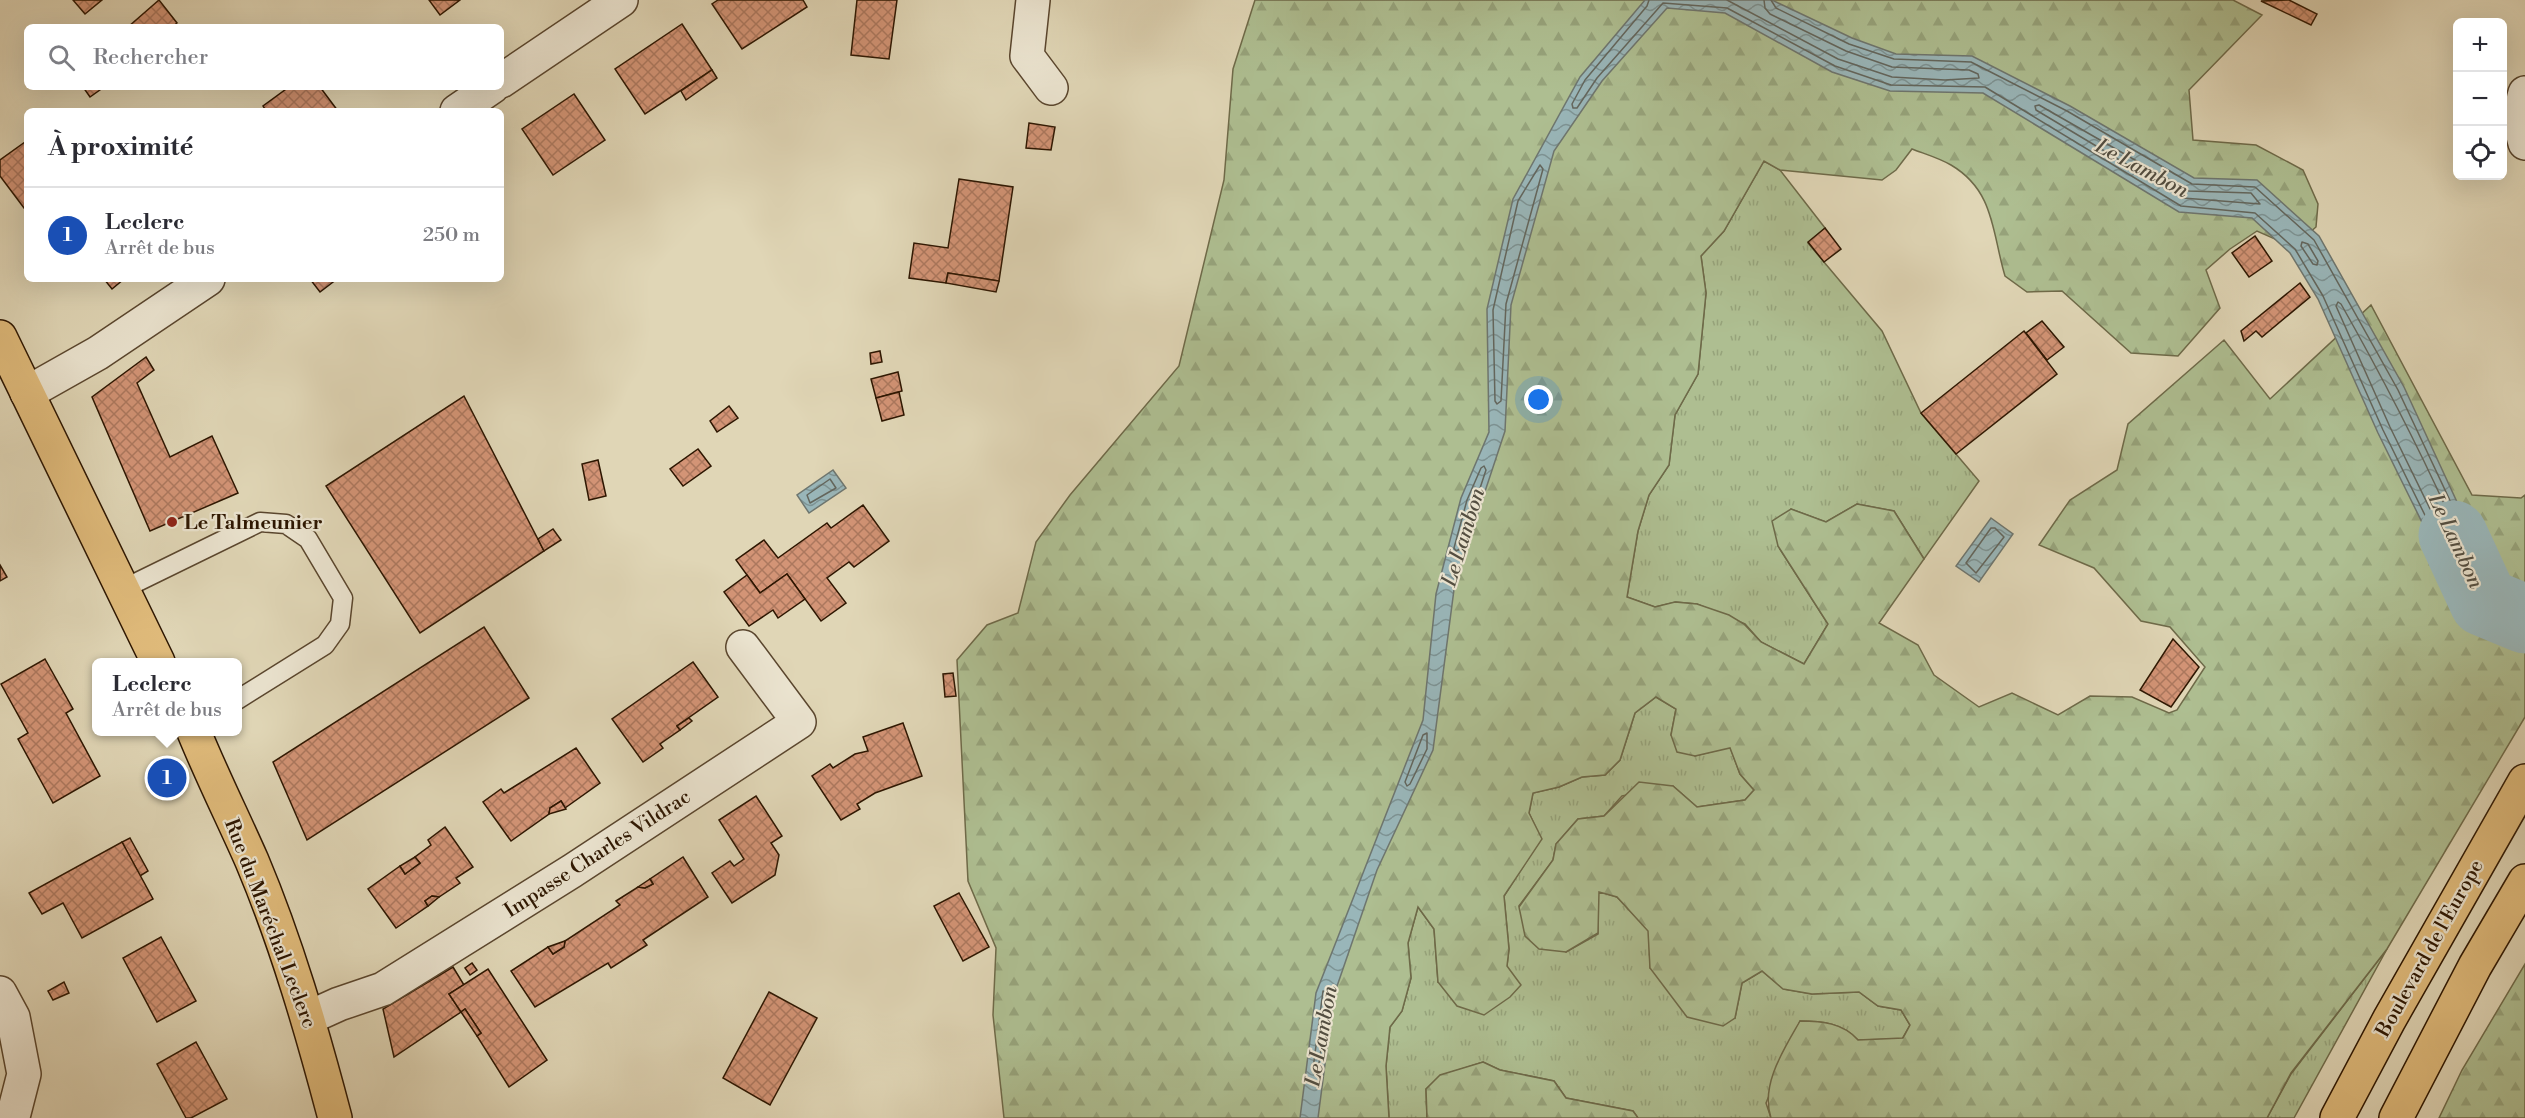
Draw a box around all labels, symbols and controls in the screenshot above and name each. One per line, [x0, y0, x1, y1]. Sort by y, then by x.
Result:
map controls [2453, 18, 2507, 180]
button: + [2453, 18, 2507, 72]
search box [24, 24, 504, 90]
icon: search [45, 41, 78, 74]
text: Rechercher [93, 44, 208, 71]
button: − [2453, 72, 2507, 126]
button: locate [2453, 126, 2507, 180]
text: À proximité [48, 131, 193, 163]
water label: Le Lambon [2090, 133, 2193, 204]
text: Leclerc [105, 209, 185, 236]
text: 1 [63, 223, 72, 248]
text: 250 m [423, 223, 480, 248]
text: Arrêt de bus [105, 236, 215, 261]
your location [1524, 385, 1553, 414]
water label: Le Lambon [1436, 485, 1491, 591]
water label: Le Lambon [2421, 489, 2488, 593]
place label: Le Talmeunier [184, 511, 323, 536]
marker: Le Talmeunier [165, 515, 179, 529]
popup [92, 658, 242, 736]
text: Leclerc [112, 671, 192, 698]
text: Arrêt de bus [112, 698, 222, 723]
pin: 1 [148, 756, 186, 800]
street label: Impasse Charles Vildrac [500, 785, 696, 924]
street label: Rue du Maréchal Leclerc [218, 815, 321, 1032]
street label: Boulevard de l'Europe [2371, 856, 2490, 1043]
water label: Le Lambon [1300, 984, 1344, 1089]

